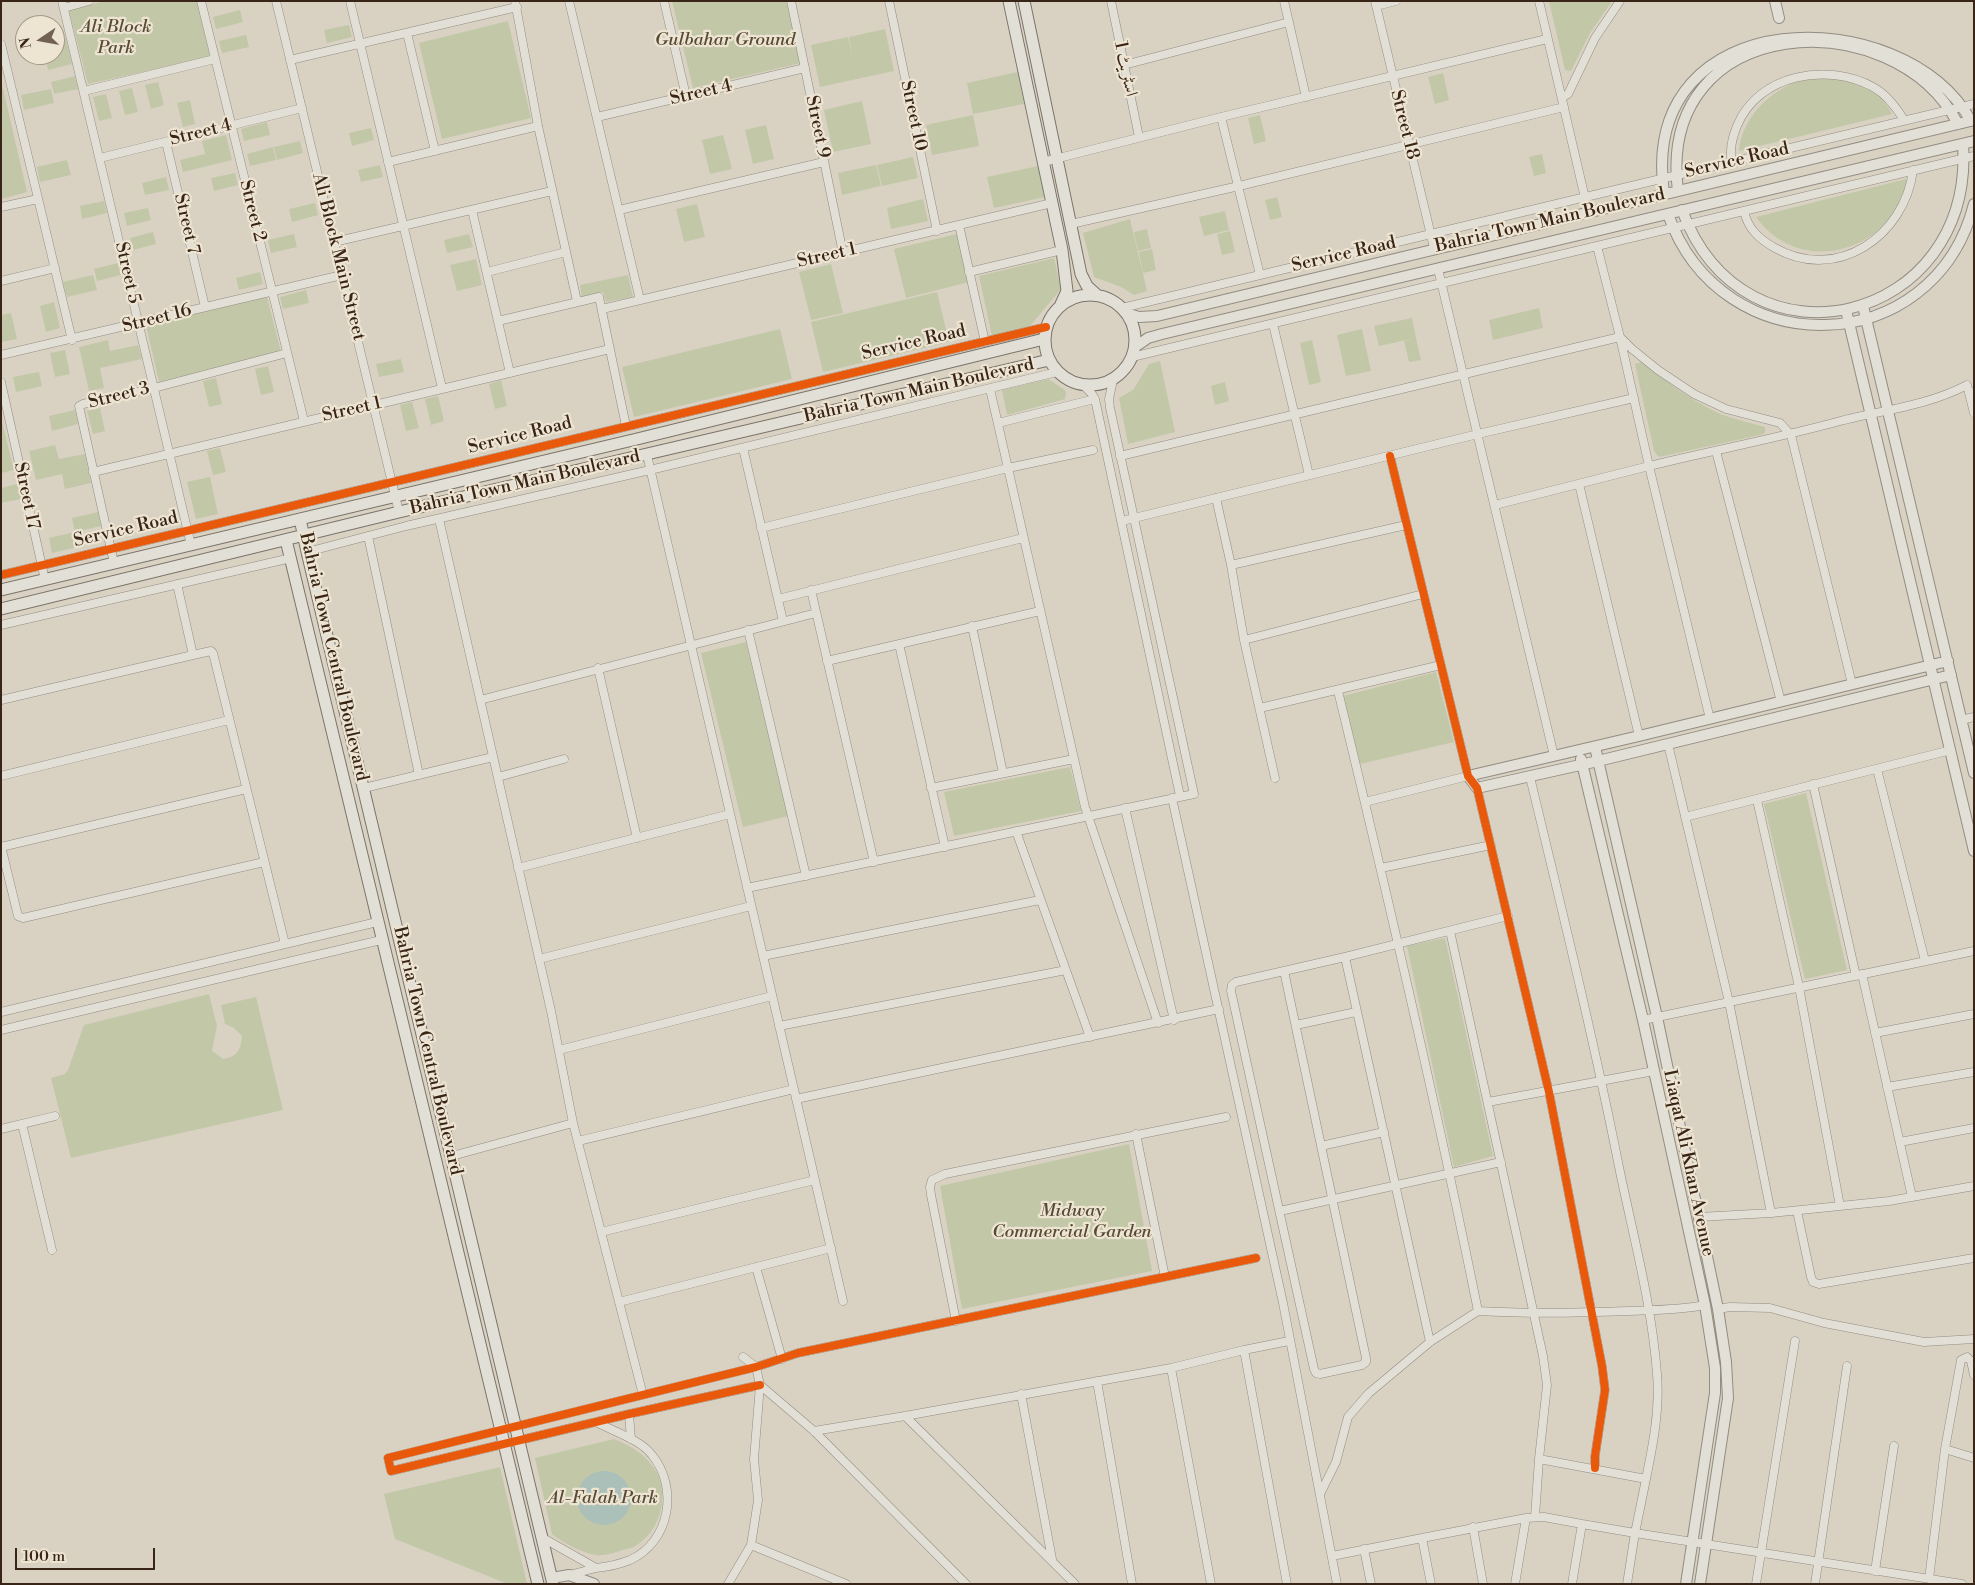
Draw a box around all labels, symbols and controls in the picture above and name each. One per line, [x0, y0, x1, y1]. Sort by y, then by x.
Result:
north arrow [15, 15, 65, 65]
park label: Ali Block Park [81, 17, 151, 59]
park label: Gulbahar Ground [655, 30, 795, 52]
text: N [16, 36, 36, 50]
street label: اسٹریٹ 1 [1109, 39, 1141, 99]
street label: Street 4 [668, 75, 734, 111]
street label: Street 10 [895, 79, 931, 153]
street label: Street 18 [1385, 88, 1423, 162]
street label: Street 9 [800, 94, 834, 160]
street label: Street 4 [168, 115, 234, 151]
street label: Service Road [1683, 139, 1791, 183]
street label: Ali Block Main Street [307, 171, 369, 343]
street label: Street 2 [234, 178, 270, 244]
street label: Bahria Town Main Boulevard [1433, 184, 1667, 258]
street label: Street 7 [169, 192, 203, 256]
street label: Service Road [1290, 233, 1398, 277]
street label: Street 1 [795, 239, 859, 273]
street label: Street 5 [109, 240, 145, 306]
street label: Street 16 [120, 300, 194, 338]
street label: Service Road [860, 321, 968, 365]
street label: Bahria Town Main Boulevard [802, 354, 1036, 428]
street label: Street 3 [86, 378, 152, 414]
street label: Street 1 [320, 393, 384, 427]
street label: Service Road [466, 413, 574, 459]
street label: Bahria Town Main Boulevard [408, 446, 642, 520]
street label: Street 17 [8, 460, 44, 532]
street label: Service Road [72, 508, 180, 552]
street label: Bahria Town Central Boulevard [294, 531, 372, 783]
street label: Bahria Town Central Boulevard [388, 925, 466, 1177]
street label: Liaqat Ali Khan Avenue [1658, 1068, 1718, 1258]
park label: Midway Commercial Garden [992, 1201, 1152, 1244]
park label: Al-Falah Park [548, 1488, 658, 1510]
scale bar [18, 1538, 158, 1570]
text: 100 m [23, 1547, 65, 1566]

